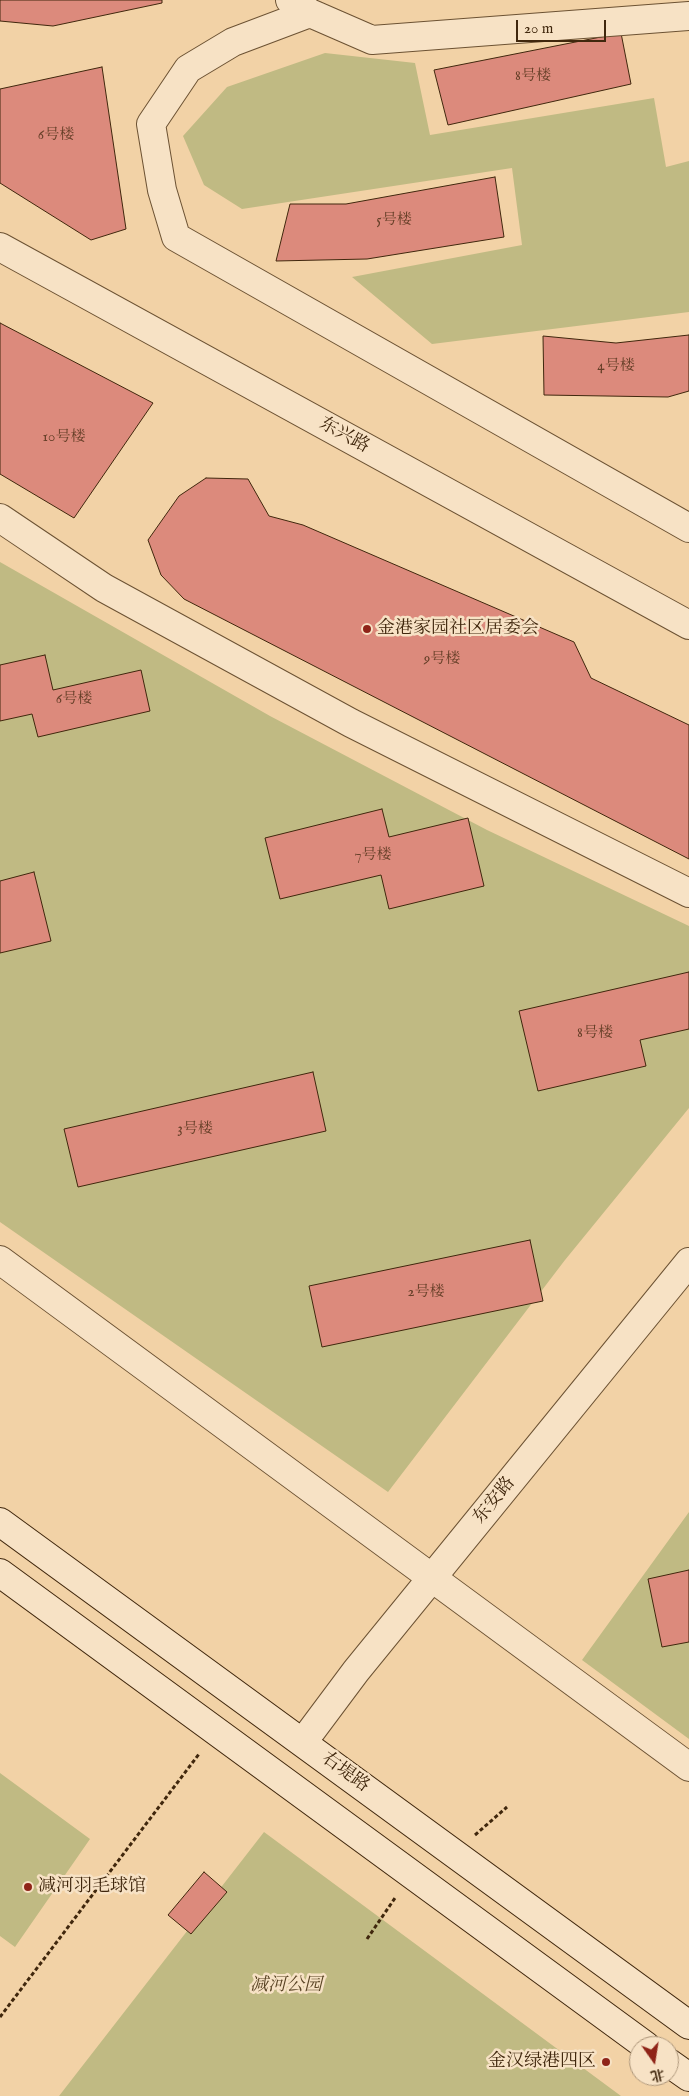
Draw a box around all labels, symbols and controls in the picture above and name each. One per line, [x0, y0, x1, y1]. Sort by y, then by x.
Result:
scale bar [519, 10, 609, 42]
text: 20 m [524, 19, 553, 38]
house number: 8号楼 [515, 68, 551, 86]
house number: 6号楼 [38, 127, 74, 145]
house number: 5号楼 [376, 212, 412, 230]
house number: 4号楼 [597, 358, 635, 376]
street label: 东兴路 [315, 413, 373, 459]
house number: 10号楼 [43, 429, 85, 447]
place label: 金港家园社区居委会 [377, 618, 539, 640]
marker: 金港家园社区居委会 [361, 623, 373, 635]
house number: 9号楼 [424, 651, 460, 669]
house number: 6号楼 [56, 691, 92, 709]
house number: 7号楼 [354, 847, 392, 865]
house number: 8号楼 [577, 1025, 613, 1043]
house number: 3号楼 [177, 1121, 213, 1139]
house number: 2号楼 [407, 1284, 445, 1302]
street label: 东安路 [470, 1473, 520, 1529]
street label: 右堤路 [317, 1748, 373, 1798]
place label: 减河羽毛球馆 [38, 1876, 146, 1898]
marker: 减河羽毛球馆 [22, 1881, 34, 1893]
park label: 减河公园 [250, 1975, 322, 1997]
north arrow [629, 2036, 679, 2086]
place label: 金汉绿港四区 [488, 2051, 596, 2073]
marker: 金汉绿港四区 [600, 2056, 612, 2068]
text: 北 [648, 2064, 666, 2085]

